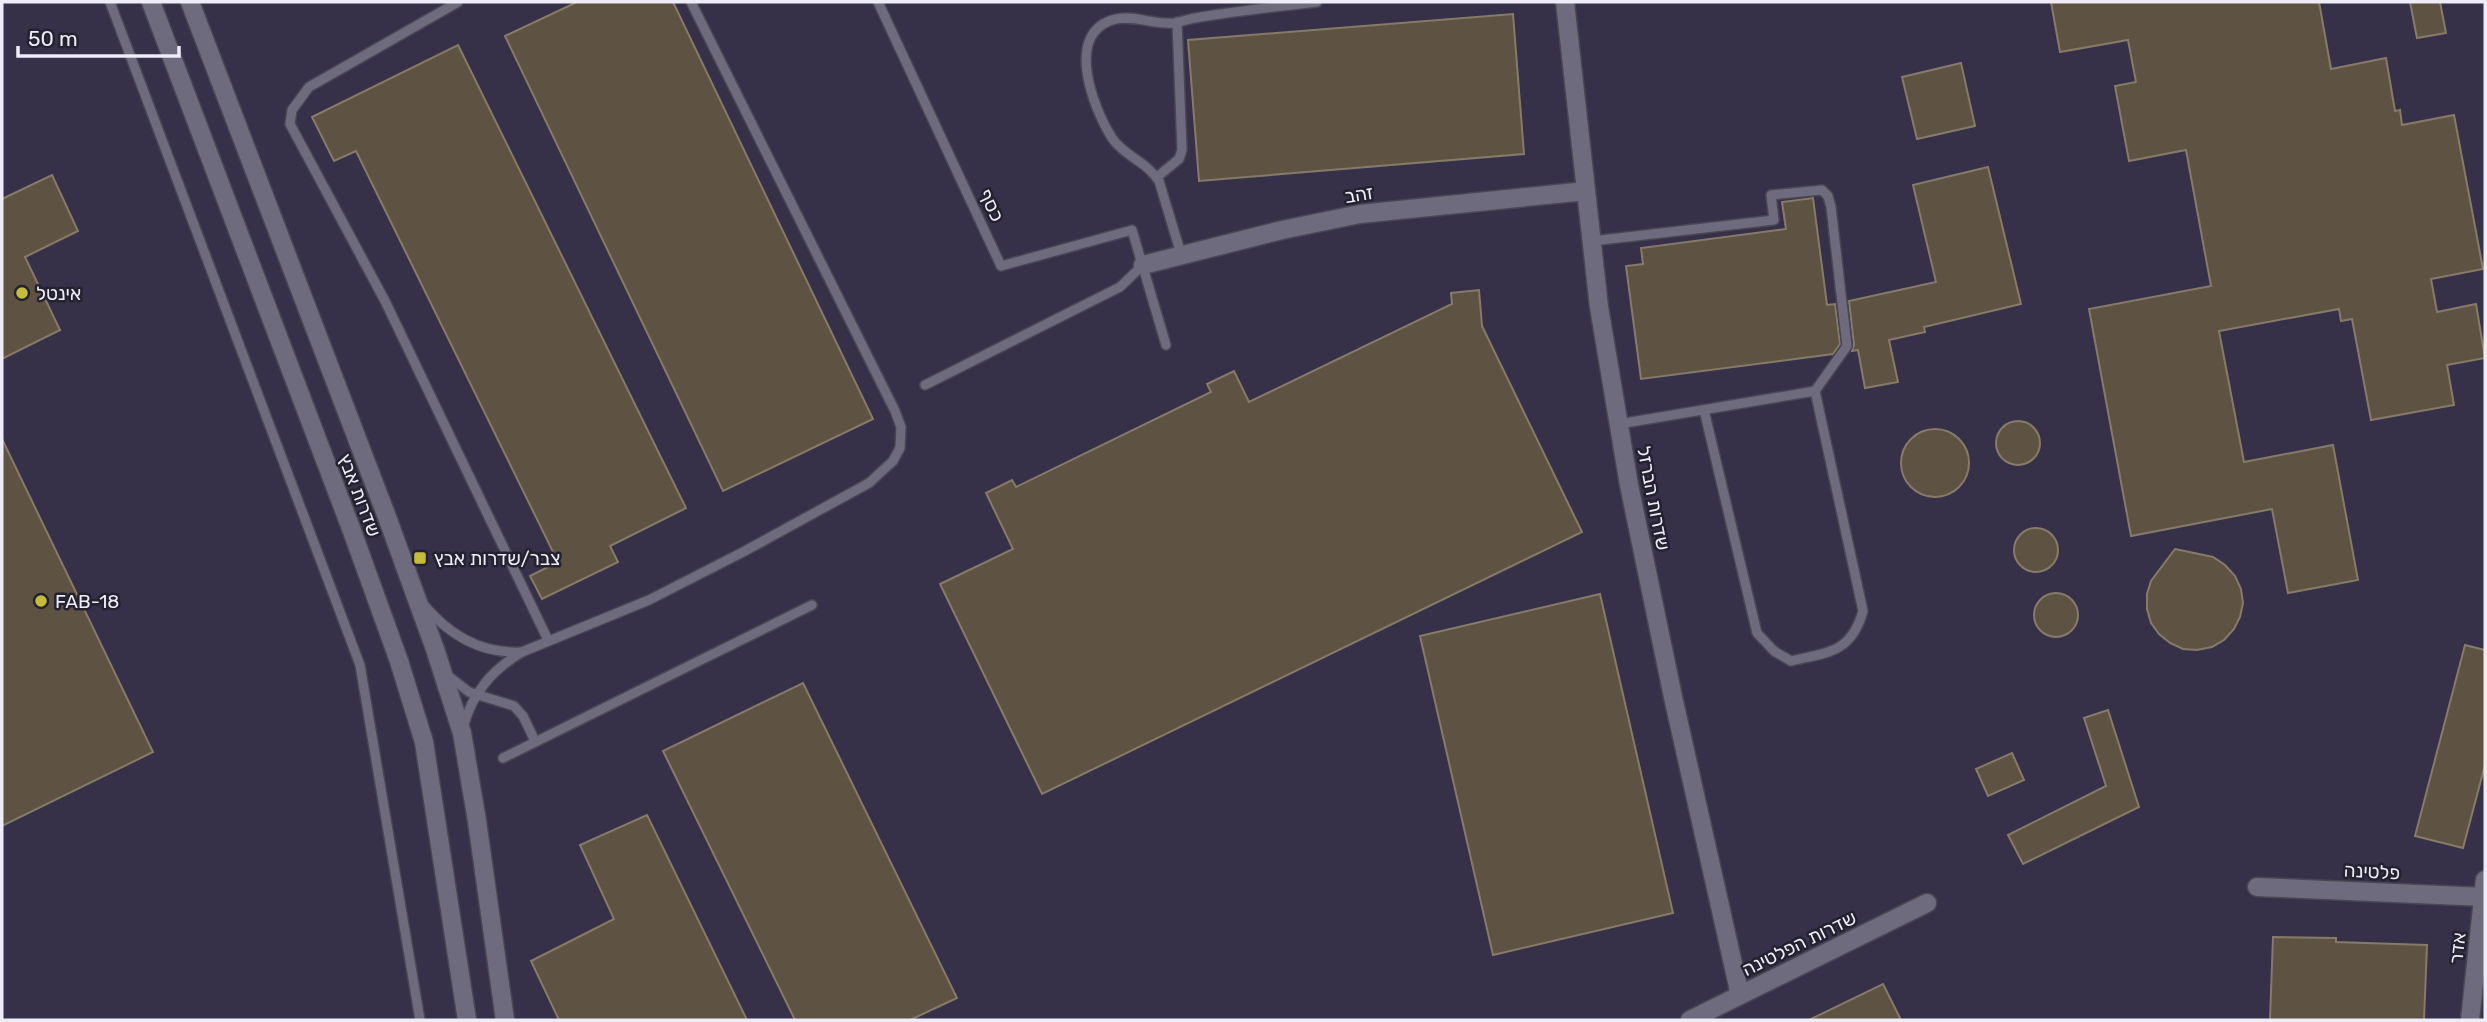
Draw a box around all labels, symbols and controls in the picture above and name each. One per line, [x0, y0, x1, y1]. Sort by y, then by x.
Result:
scale bar [18, 14, 178, 58]
text: 50 m [28, 26, 78, 51]
street label: זהב [1343, 181, 1375, 208]
street label: כסף [974, 185, 1009, 225]
place label: אינטל [36, 282, 81, 305]
marker: אינטל [14, 285, 30, 301]
street label: שדרות הברזל [1632, 444, 1675, 552]
street label: שדרות אבץ [333, 451, 386, 540]
place label: צבר/שדרות אבץ [434, 547, 560, 570]
marker: צבר/שדרות אבץ [412, 550, 428, 566]
place label: FAB-18 [55, 590, 119, 613]
marker: FAB-18 [33, 593, 49, 609]
street label: פלטינה [2343, 859, 2401, 884]
street label: שדרות הפלטינה [1738, 906, 1860, 981]
street label: אדר [2444, 931, 2471, 965]

